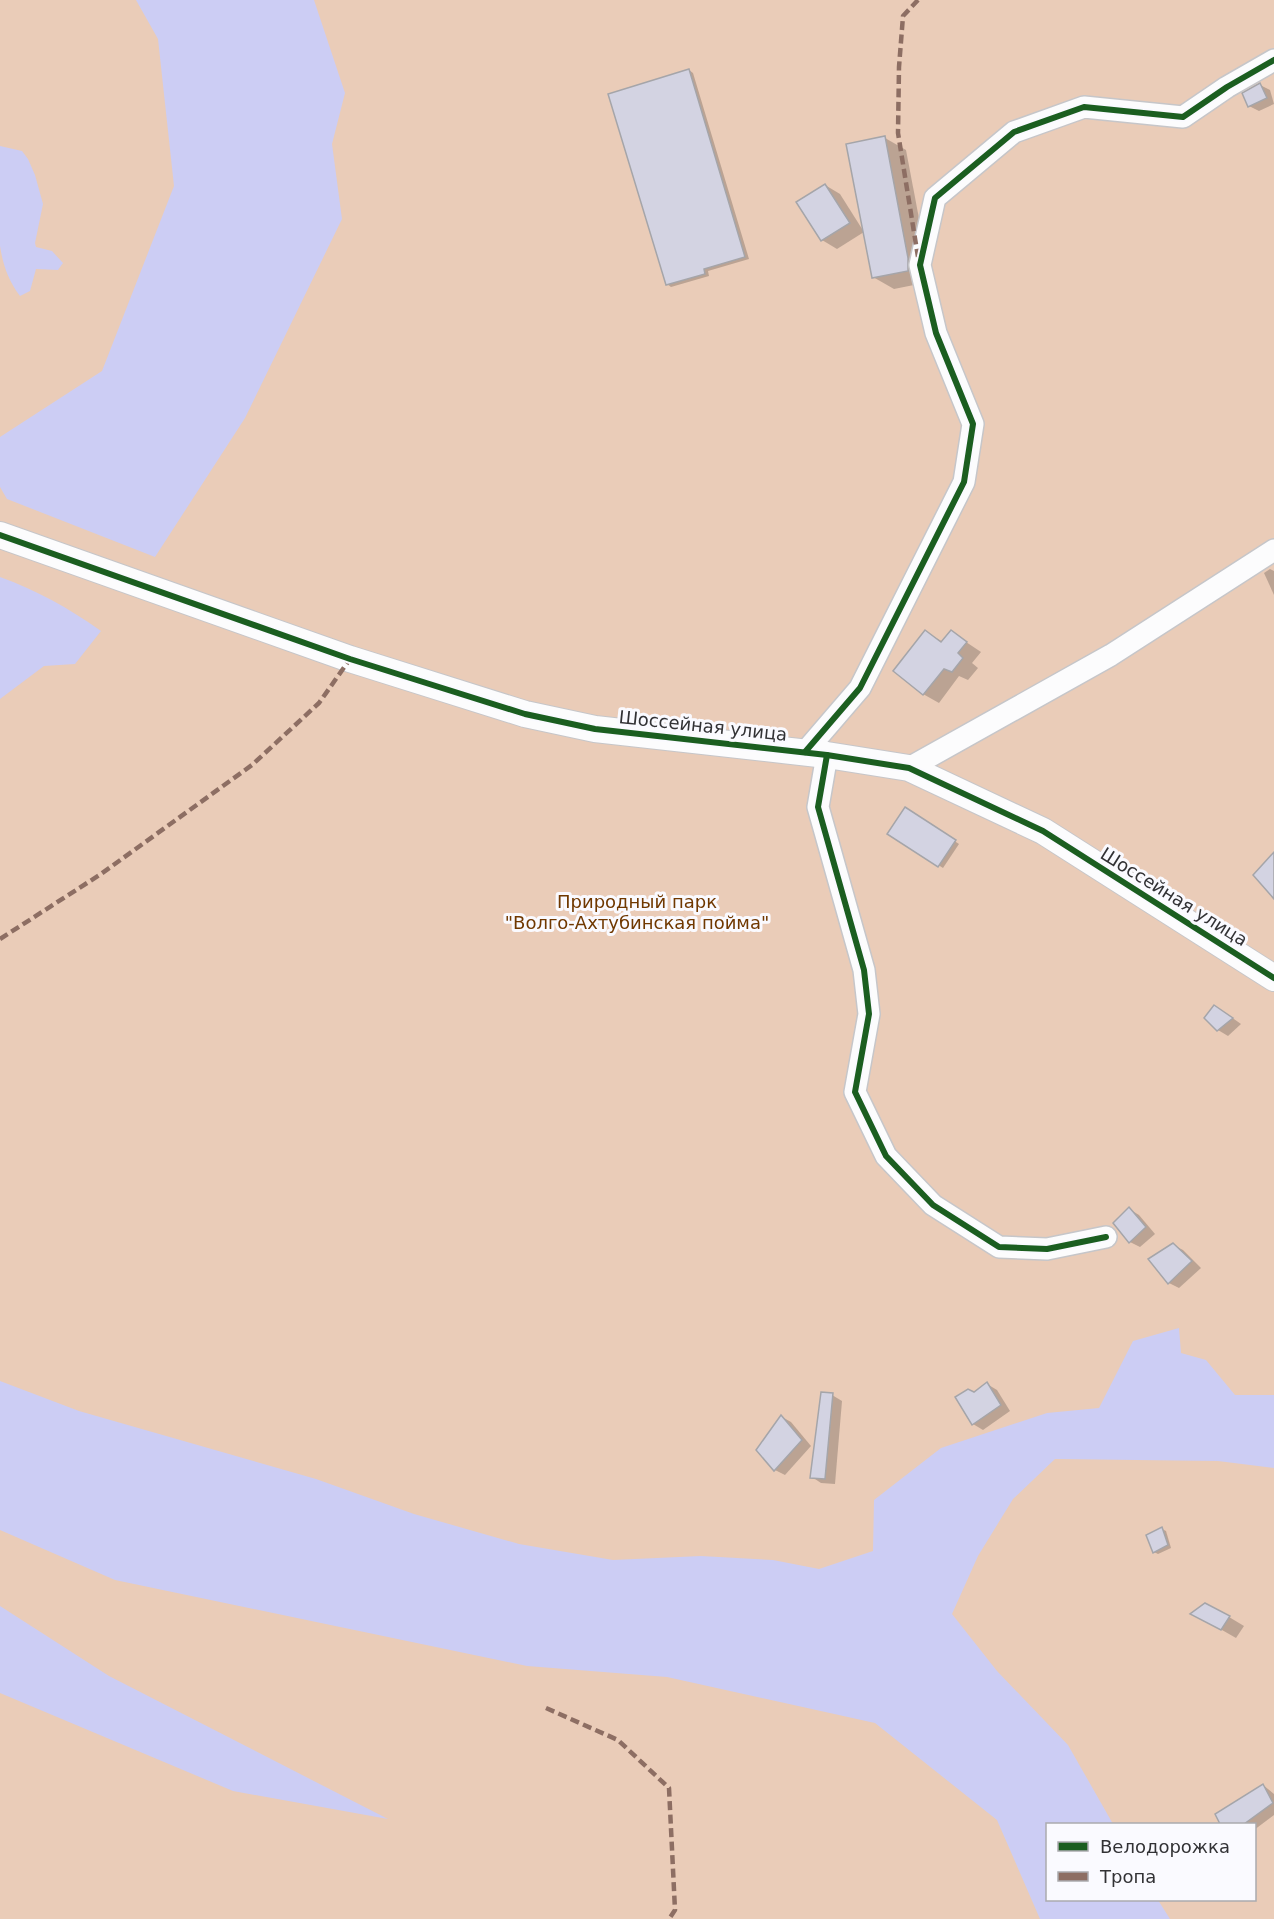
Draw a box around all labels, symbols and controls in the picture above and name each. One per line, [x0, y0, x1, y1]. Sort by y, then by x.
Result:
street label: Шоссейная улица [618, 706, 788, 745]
street label: Шоссейная улица [1097, 843, 1252, 950]
park label: Природный парк "Волго-Ахтубинская пойма" [505, 891, 769, 933]
legend [1046, 1823, 1256, 1901]
text: Велодорожка [1100, 1836, 1230, 1857]
text: Тропа [1099, 1866, 1156, 1887]

